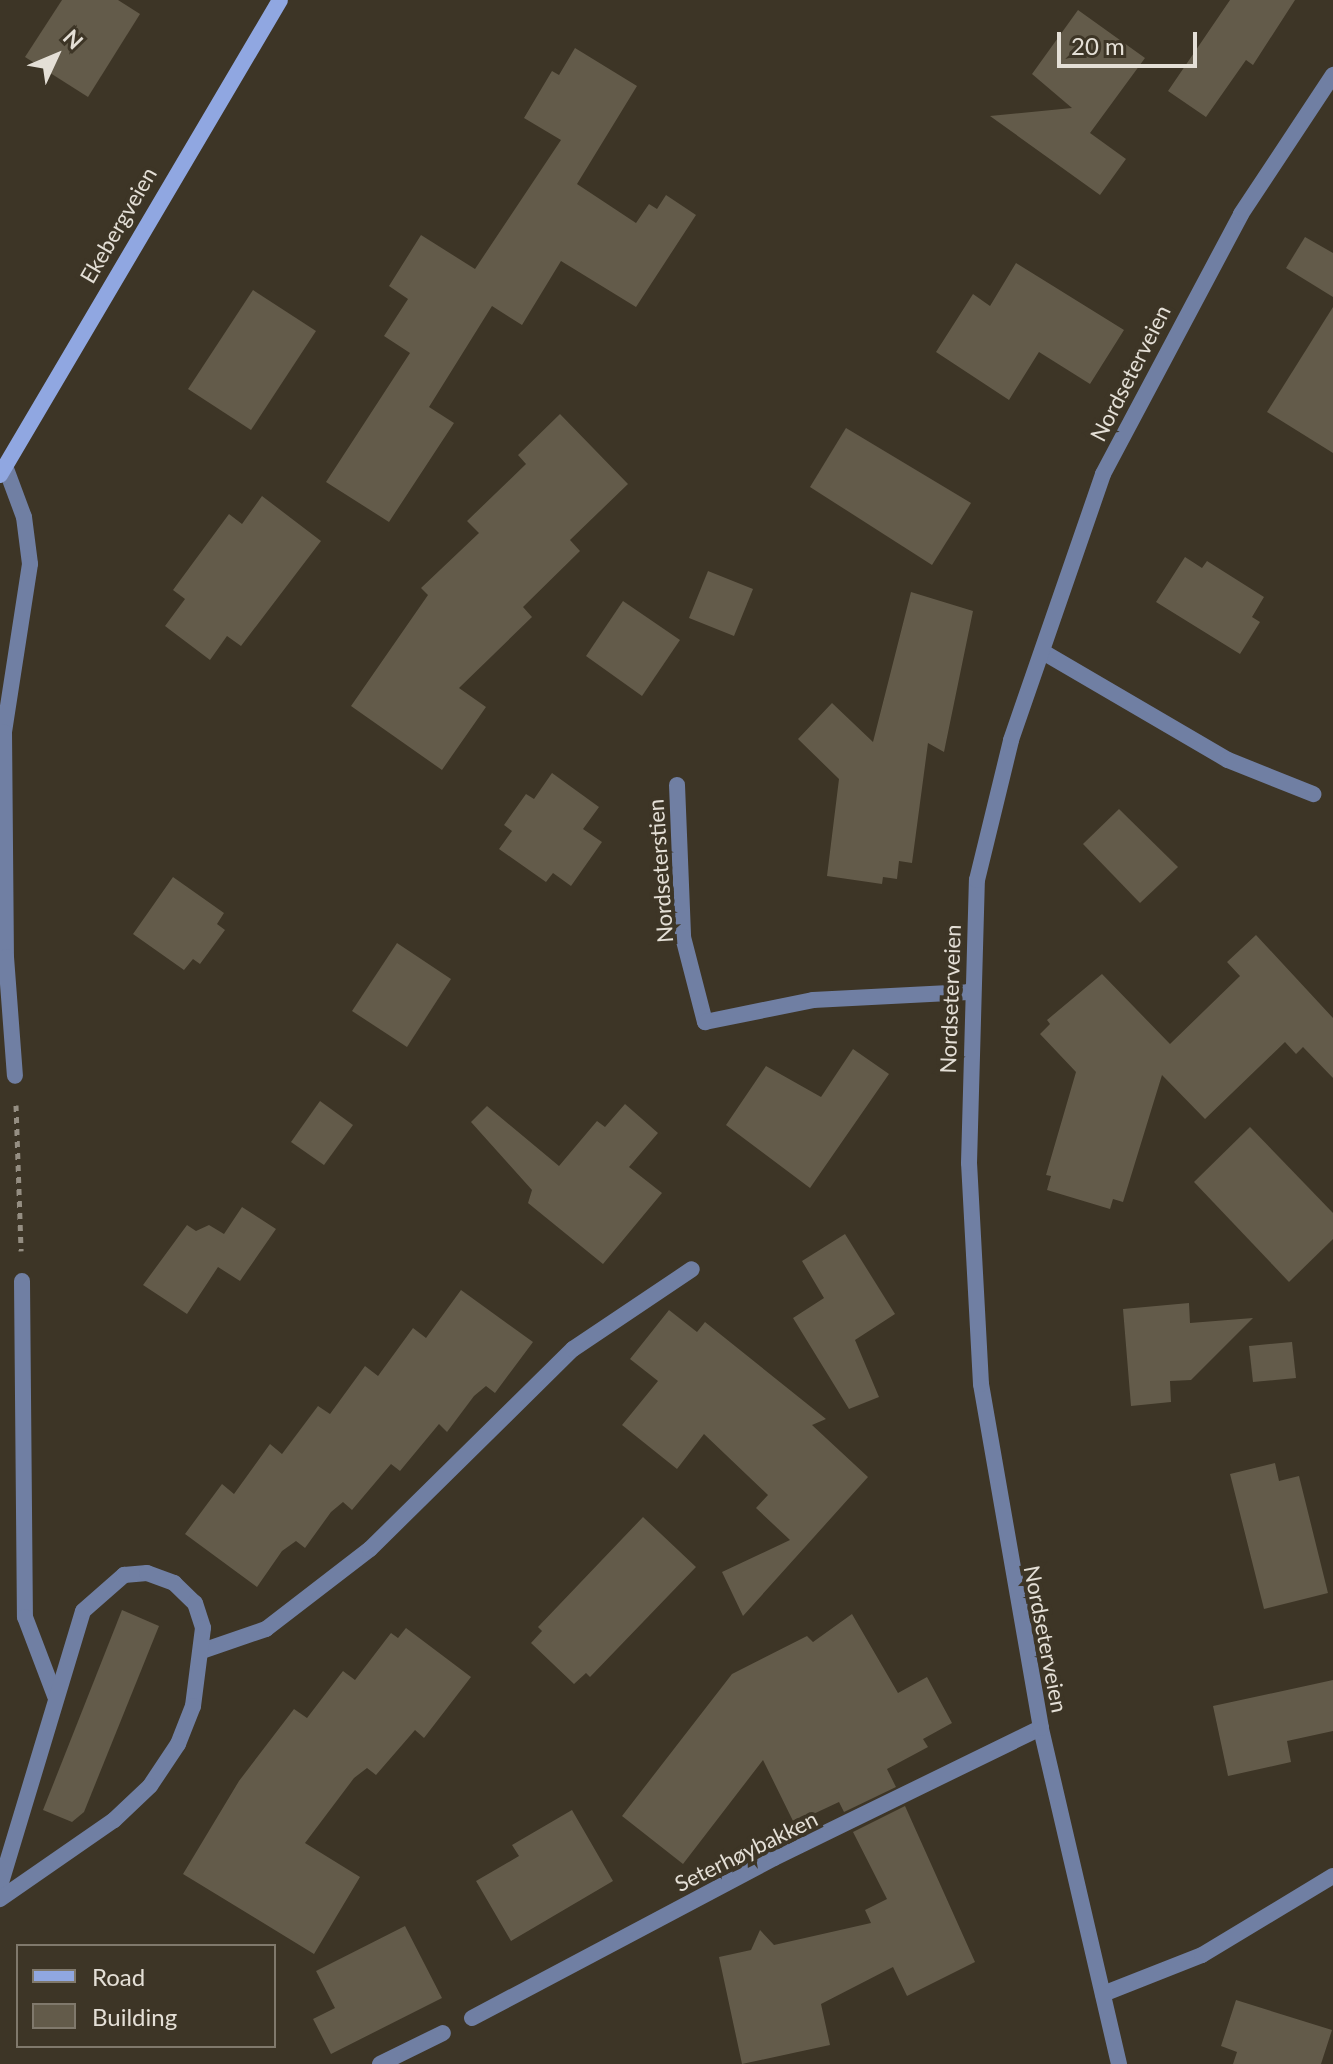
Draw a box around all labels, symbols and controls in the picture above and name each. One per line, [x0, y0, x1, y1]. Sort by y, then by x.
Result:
north arrow [16, 16, 96, 96]
scale bar [1061, 16, 1201, 66]
text: N [58, 23, 89, 54]
text: 20 m [1071, 31, 1125, 60]
street label: Ekebergveien [74, 162, 162, 288]
street label: Nordseterveien [1084, 301, 1176, 445]
street label: Nordseterstien [642, 798, 678, 944]
street label: Nordseterveien [934, 924, 966, 1074]
street label: Nordseterveien [1019, 1563, 1073, 1715]
street label: Seterhøybakken [670, 1805, 822, 1897]
legend [16, 1944, 276, 2048]
text: Road [92, 1962, 145, 1991]
text: Building [92, 2002, 177, 2031]

